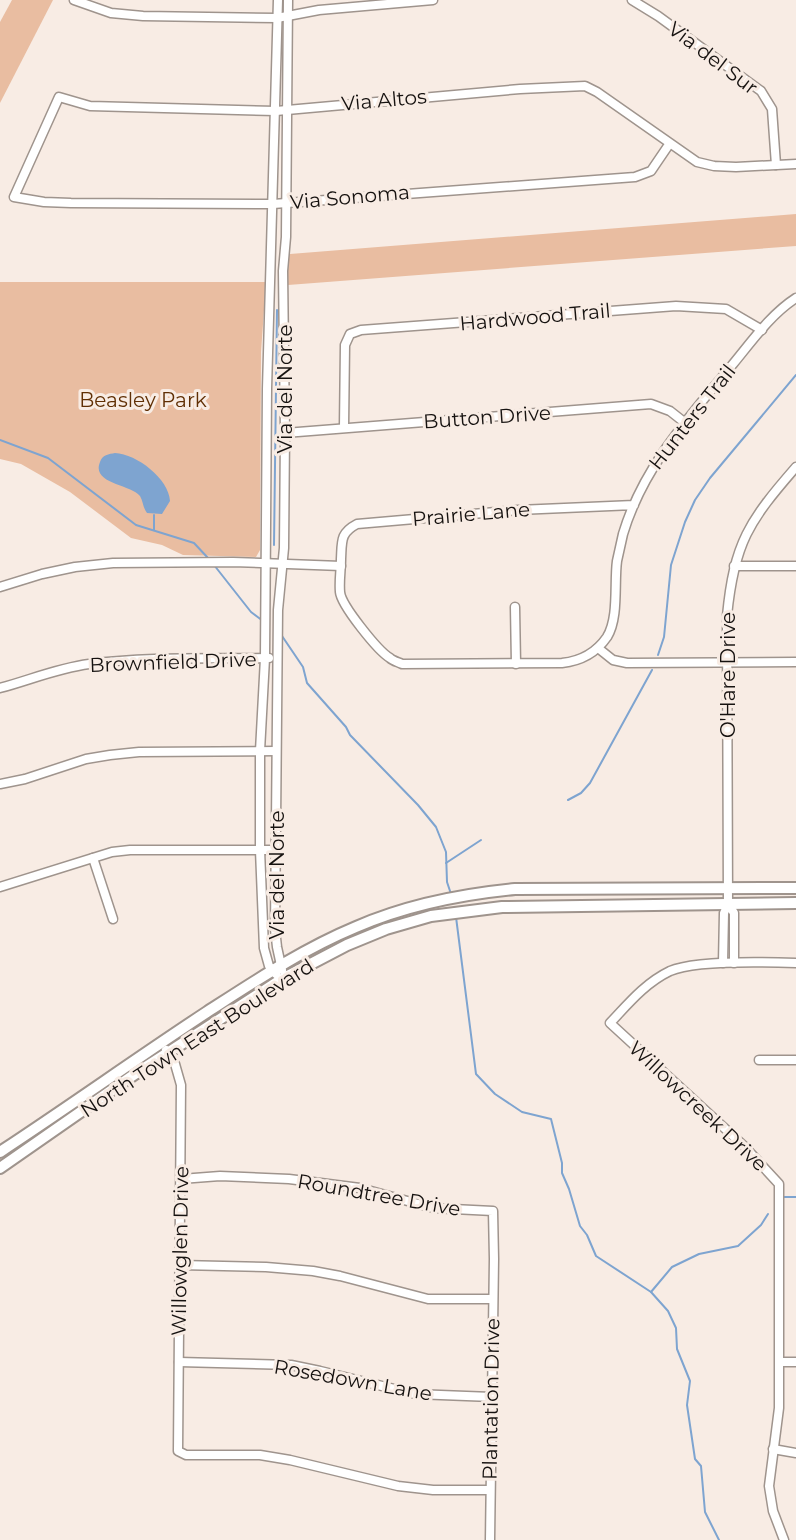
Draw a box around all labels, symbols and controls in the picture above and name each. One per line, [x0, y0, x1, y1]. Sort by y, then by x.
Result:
street label: Via del Sur [663, 17, 763, 99]
street label: Via Altos [340, 84, 428, 116]
street label: Via Sonoma [289, 180, 411, 214]
street label: Hardwood Trail [458, 298, 612, 336]
street label: Via del Norte [273, 324, 297, 454]
street label: Hunters Trail [643, 360, 741, 474]
park label: Beasley Park [79, 388, 207, 412]
street label: Button Drive [422, 401, 552, 433]
street label: Prairie Lane [411, 497, 531, 531]
street label: O'Hare Drive [716, 612, 740, 738]
street label: Brownfield Drive [89, 647, 257, 677]
street label: Via del Norte [265, 810, 289, 940]
street label: North Town East Boulevard [76, 954, 318, 1122]
street label: Willowcreek Drive [624, 1036, 772, 1176]
street label: Willowglen Drive [167, 1166, 193, 1336]
street label: Roundtree Drive [296, 1169, 462, 1221]
street label: Plantation Drive [478, 1318, 504, 1480]
street label: Rosedown Lane [272, 1354, 434, 1406]

